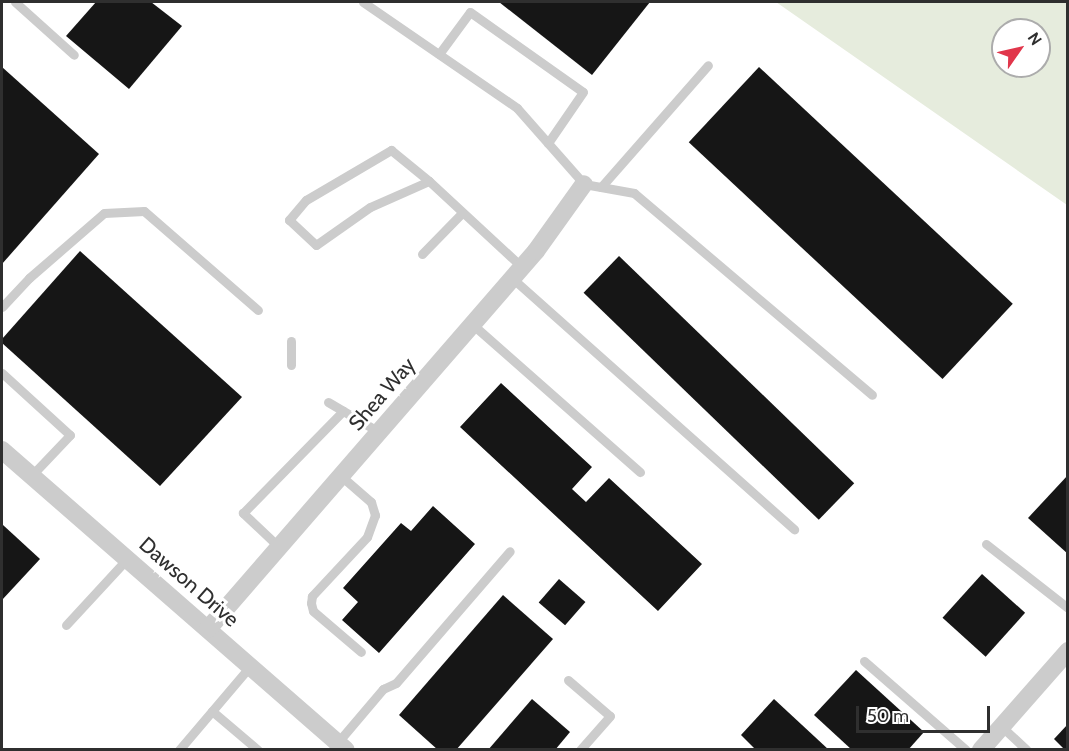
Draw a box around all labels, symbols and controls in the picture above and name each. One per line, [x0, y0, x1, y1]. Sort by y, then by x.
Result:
north arrow [991, 18, 1051, 78]
text: N [1024, 29, 1046, 49]
street label: Shea Way [344, 352, 420, 436]
street label: Dawson Drive [134, 532, 244, 632]
scale bar [859, 694, 992, 732]
text: 50 m [867, 705, 909, 727]

